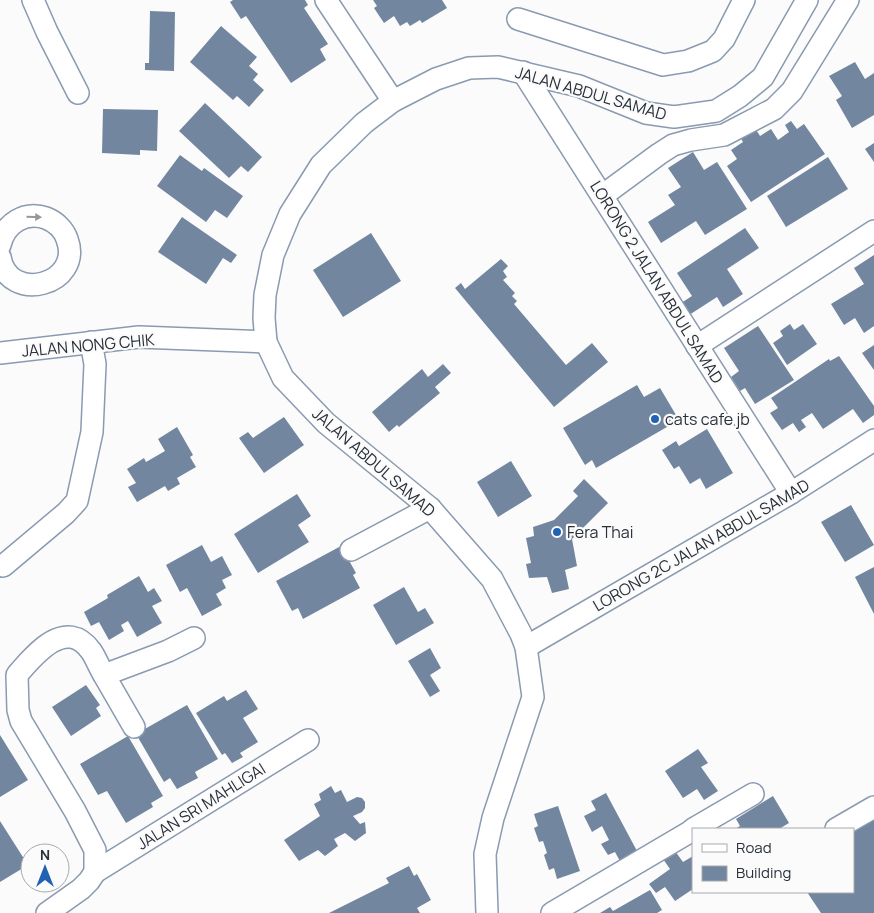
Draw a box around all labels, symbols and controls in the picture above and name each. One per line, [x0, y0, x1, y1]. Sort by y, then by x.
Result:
street label: JALAN ABDUL SAMAD [513, 61, 669, 125]
street label: LORONG 2 JALAN ABDUL SAMAD [585, 176, 729, 388]
one-way arrow [27, 213, 43, 221]
street label: JALAN NONG CHIK [21, 328, 156, 362]
street label: JALAN ABDUL SAMAD [308, 402, 440, 522]
place label: cats cafe jb [665, 408, 750, 430]
marker: cats cafe jb [649, 413, 661, 425]
street label: LORONG 2C JALAN ABDUL SAMAD [589, 474, 814, 616]
place label: Fera Thai [567, 521, 633, 543]
marker: Fera Thai [551, 526, 563, 538]
street label: JALAN SRI MAHLIGAI [132, 757, 270, 855]
legend [692, 828, 854, 893]
text: Road [736, 837, 772, 858]
north arrow [20, 843, 70, 893]
text: N [40, 845, 50, 864]
text: Building [736, 862, 791, 883]

